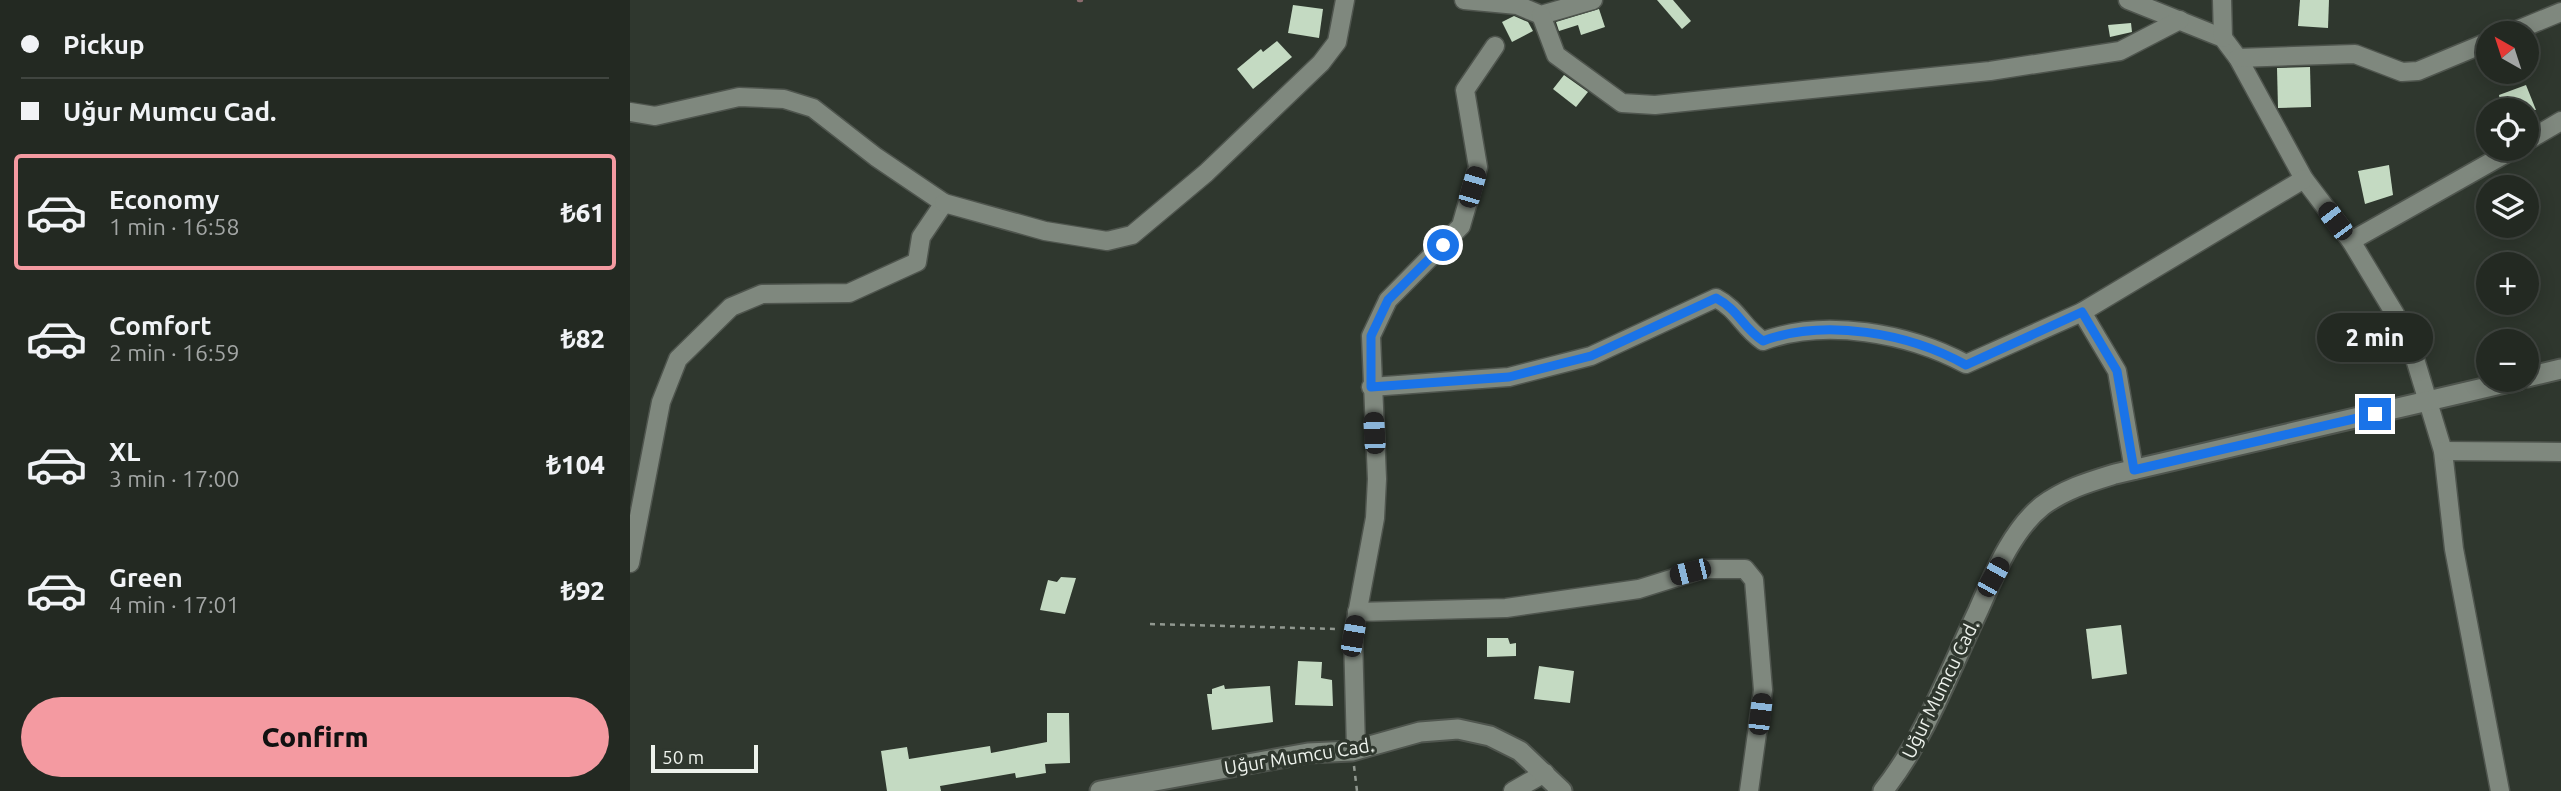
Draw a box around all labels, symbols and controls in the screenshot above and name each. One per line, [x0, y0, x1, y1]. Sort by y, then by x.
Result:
north arrow [2476, 21, 2539, 84]
map controls [2476, 21, 2539, 392]
text: Pickup [63, 30, 145, 59]
text: Uğur Mumcu Cad. [63, 97, 276, 126]
button: locate [2476, 98, 2539, 161]
car [1457, 164, 1488, 210]
button: layers [2476, 175, 2539, 238]
icon: car [25, 181, 88, 244]
text: Economy [109, 185, 219, 214]
text: ₺61 [561, 198, 605, 227]
car [2314, 198, 2357, 244]
text: 1 min · 16:58 [109, 214, 240, 239]
route start [1427, 229, 1459, 261]
button: + [2476, 252, 2539, 315]
icon: car [25, 307, 88, 370]
text: Comfort [109, 311, 212, 340]
callout: 2 min [2317, 312, 2433, 362]
text: ₺82 [561, 324, 605, 353]
text: 2 min [2346, 325, 2404, 350]
button: − [2476, 329, 2539, 392]
text: 2 min · 16:59 [109, 340, 240, 365]
route end [2359, 398, 2391, 430]
car [1363, 411, 1386, 455]
icon: car [25, 433, 88, 496]
text: XL [109, 437, 140, 466]
text: ₺104 [546, 450, 605, 479]
text: 3 min · 17:00 [109, 466, 240, 491]
car [1974, 554, 2013, 600]
car [1668, 557, 1713, 587]
icon: car [25, 559, 88, 622]
text: Green [109, 563, 183, 592]
text: ₺92 [561, 576, 605, 605]
text: 4 min · 17:01 [109, 592, 240, 617]
car [1340, 613, 1367, 659]
street label: Uğur Mumcu Cad. [1897, 616, 1983, 762]
car [1748, 692, 1773, 736]
button: Confirm [21, 697, 609, 777]
street label: Uğur Mumcu Cad. [1223, 733, 1375, 779]
scale bar [651, 742, 758, 774]
text: 50 m [662, 746, 704, 768]

